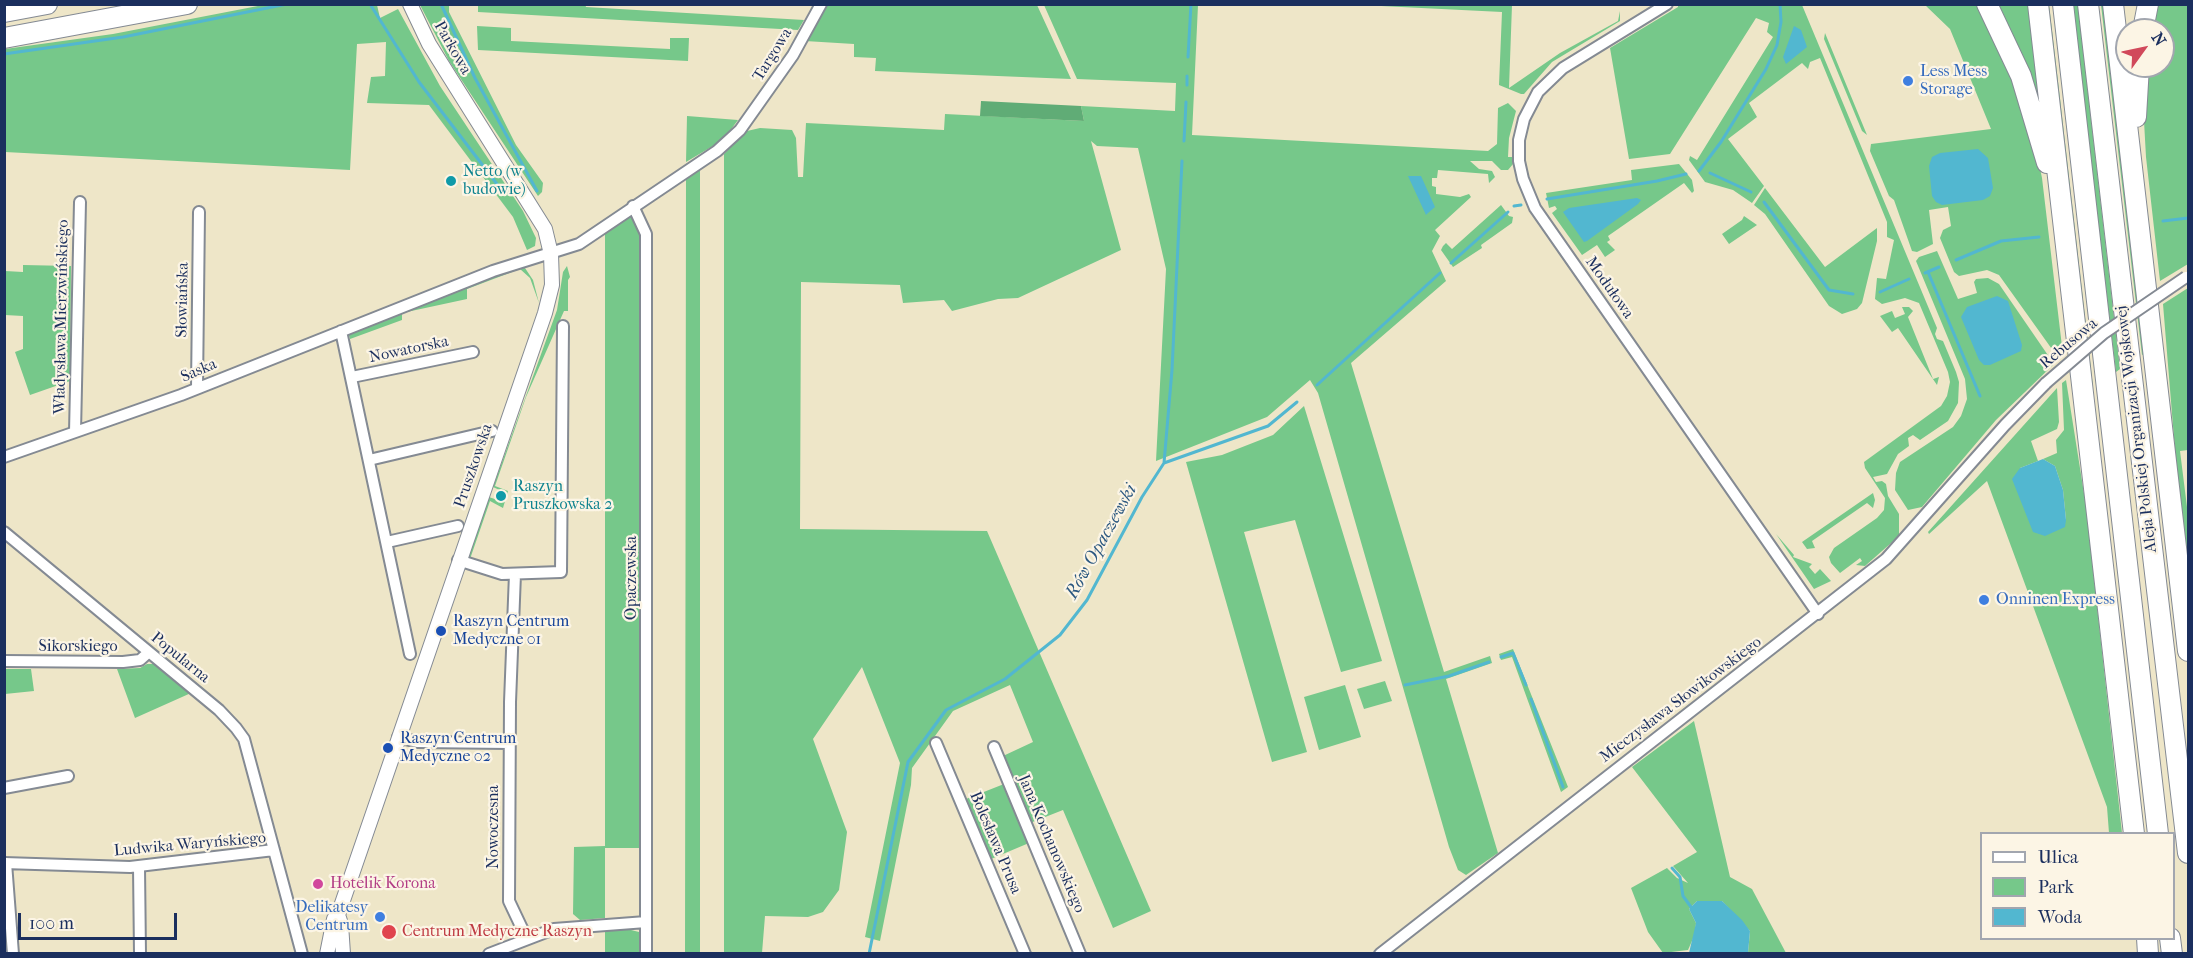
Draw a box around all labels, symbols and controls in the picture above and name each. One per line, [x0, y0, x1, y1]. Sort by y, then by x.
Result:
street label: Parkowa [429, 18, 475, 78]
north arrow [2115, 18, 2175, 78]
street label: Targowa [749, 25, 797, 85]
text: N [2148, 29, 2170, 49]
place label: Less Mess Storage [1920, 62, 1987, 100]
marker: Less Mess Storage [1901, 74, 1915, 88]
place label: Netto (w budowie) [463, 162, 526, 200]
marker: Netto (w budowie) [444, 174, 458, 188]
street label: Władysława Mierzwińskiego [51, 219, 73, 415]
street label: Modułowa [1581, 253, 1637, 323]
street label: Słowiańska [173, 262, 193, 338]
street label: Aleja Polskiej Organizacji Wojskowej [2112, 304, 2162, 554]
street label: Rebusowa [2036, 314, 2102, 374]
street label: Nowatorska [367, 332, 451, 368]
street label: Saska [178, 355, 220, 387]
street label: Pruszkowska [451, 421, 497, 511]
place label: Raszyn Pruszkowska 2 [513, 477, 612, 515]
water label: Rów Opaczewski [1062, 481, 1142, 603]
marker: Raszyn Pruszkowska 2 [494, 489, 508, 503]
street label: Opaczewska [622, 536, 642, 620]
place label: Onninen Express [1996, 590, 2115, 610]
marker: Onninen Express [1977, 593, 1991, 607]
place label: Raszyn Centrum Medyczne 01 [453, 612, 569, 650]
marker: Raszyn Centrum Medyczne 01 [434, 624, 448, 638]
street label: Popularna [147, 628, 213, 688]
street label: Mieczysława Słowikowskiego [1596, 633, 1766, 767]
street label: Sikorskiego [38, 637, 118, 657]
place label: Raszyn Centrum Medyczne 02 [400, 729, 516, 767]
marker: Raszyn Centrum Medyczne 02 [381, 741, 395, 755]
street label: Jana Kochanowskiego [1013, 772, 1089, 916]
street label: Nowoczesna [484, 785, 504, 869]
street label: Bolesława Prusa [965, 789, 1025, 897]
street label: Ludwika Waryńskiego [113, 829, 267, 861]
legend [1980, 832, 2175, 940]
text: Ulica [2038, 847, 2078, 868]
place label: Hotelik Korona [330, 874, 436, 894]
marker: Hotelik Korona [311, 877, 325, 891]
text: Park [2038, 877, 2074, 898]
place label: Delikatesy Centrum [295, 898, 368, 936]
scale bar [21, 901, 180, 939]
text: Woda [2038, 907, 2082, 928]
marker: Delikatesy Centrum [373, 910, 387, 924]
text: 100 m [29, 913, 74, 934]
place label: Centrum Medyczne Raszyn [402, 922, 592, 942]
marker: Centrum Medyczne Raszyn [380, 923, 398, 941]

